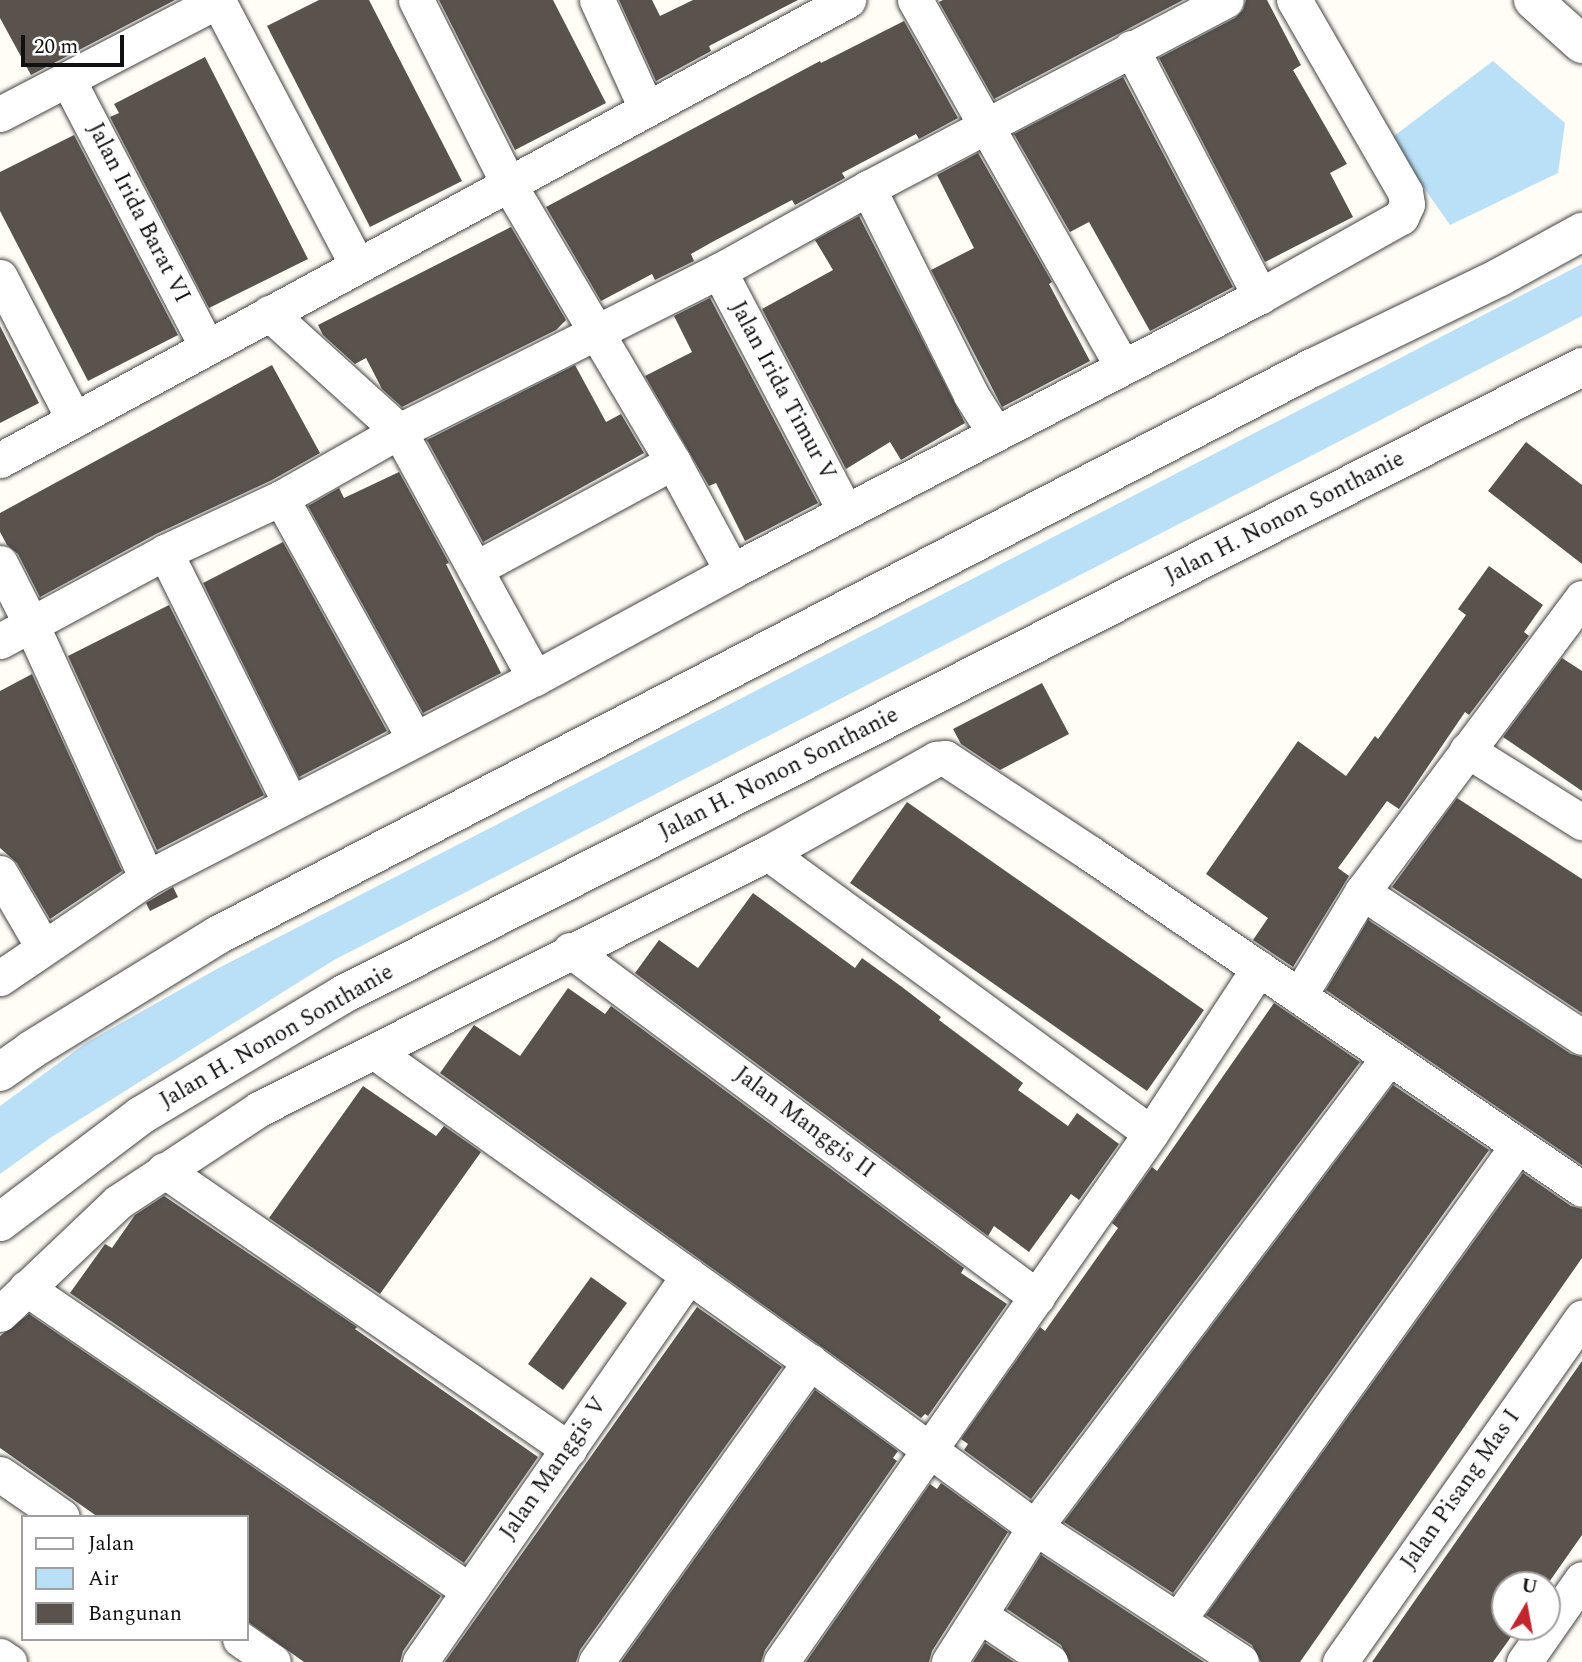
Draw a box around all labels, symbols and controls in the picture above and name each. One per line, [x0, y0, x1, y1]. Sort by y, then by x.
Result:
scale bar [24, 21, 128, 65]
text: 20 m [34, 31, 78, 63]
street label: Jalan Irida Barat VI [81, 118, 195, 308]
street label: Jalan Irida Timur V [723, 297, 841, 485]
street label: Jalan H. Nonon Sonthanie [1161, 446, 1409, 590]
street label: Jalan H. Nonon Sonthanie [655, 702, 903, 846]
street label: Jalan H. Nonon Sonthanie [155, 959, 399, 1115]
street label: Jalan Manggis II [728, 1061, 880, 1185]
street label: Jalan Manggis V [495, 1392, 613, 1546]
street label: Jalan Pisang Mas I [1395, 1405, 1527, 1575]
legend [21, 1515, 248, 1641]
text: Jalan [88, 1528, 134, 1560]
text: Air [88, 1563, 119, 1595]
north arrow [1491, 1571, 1561, 1641]
text: U [1519, 1571, 1540, 1602]
text: Bangunan [88, 1598, 182, 1630]

